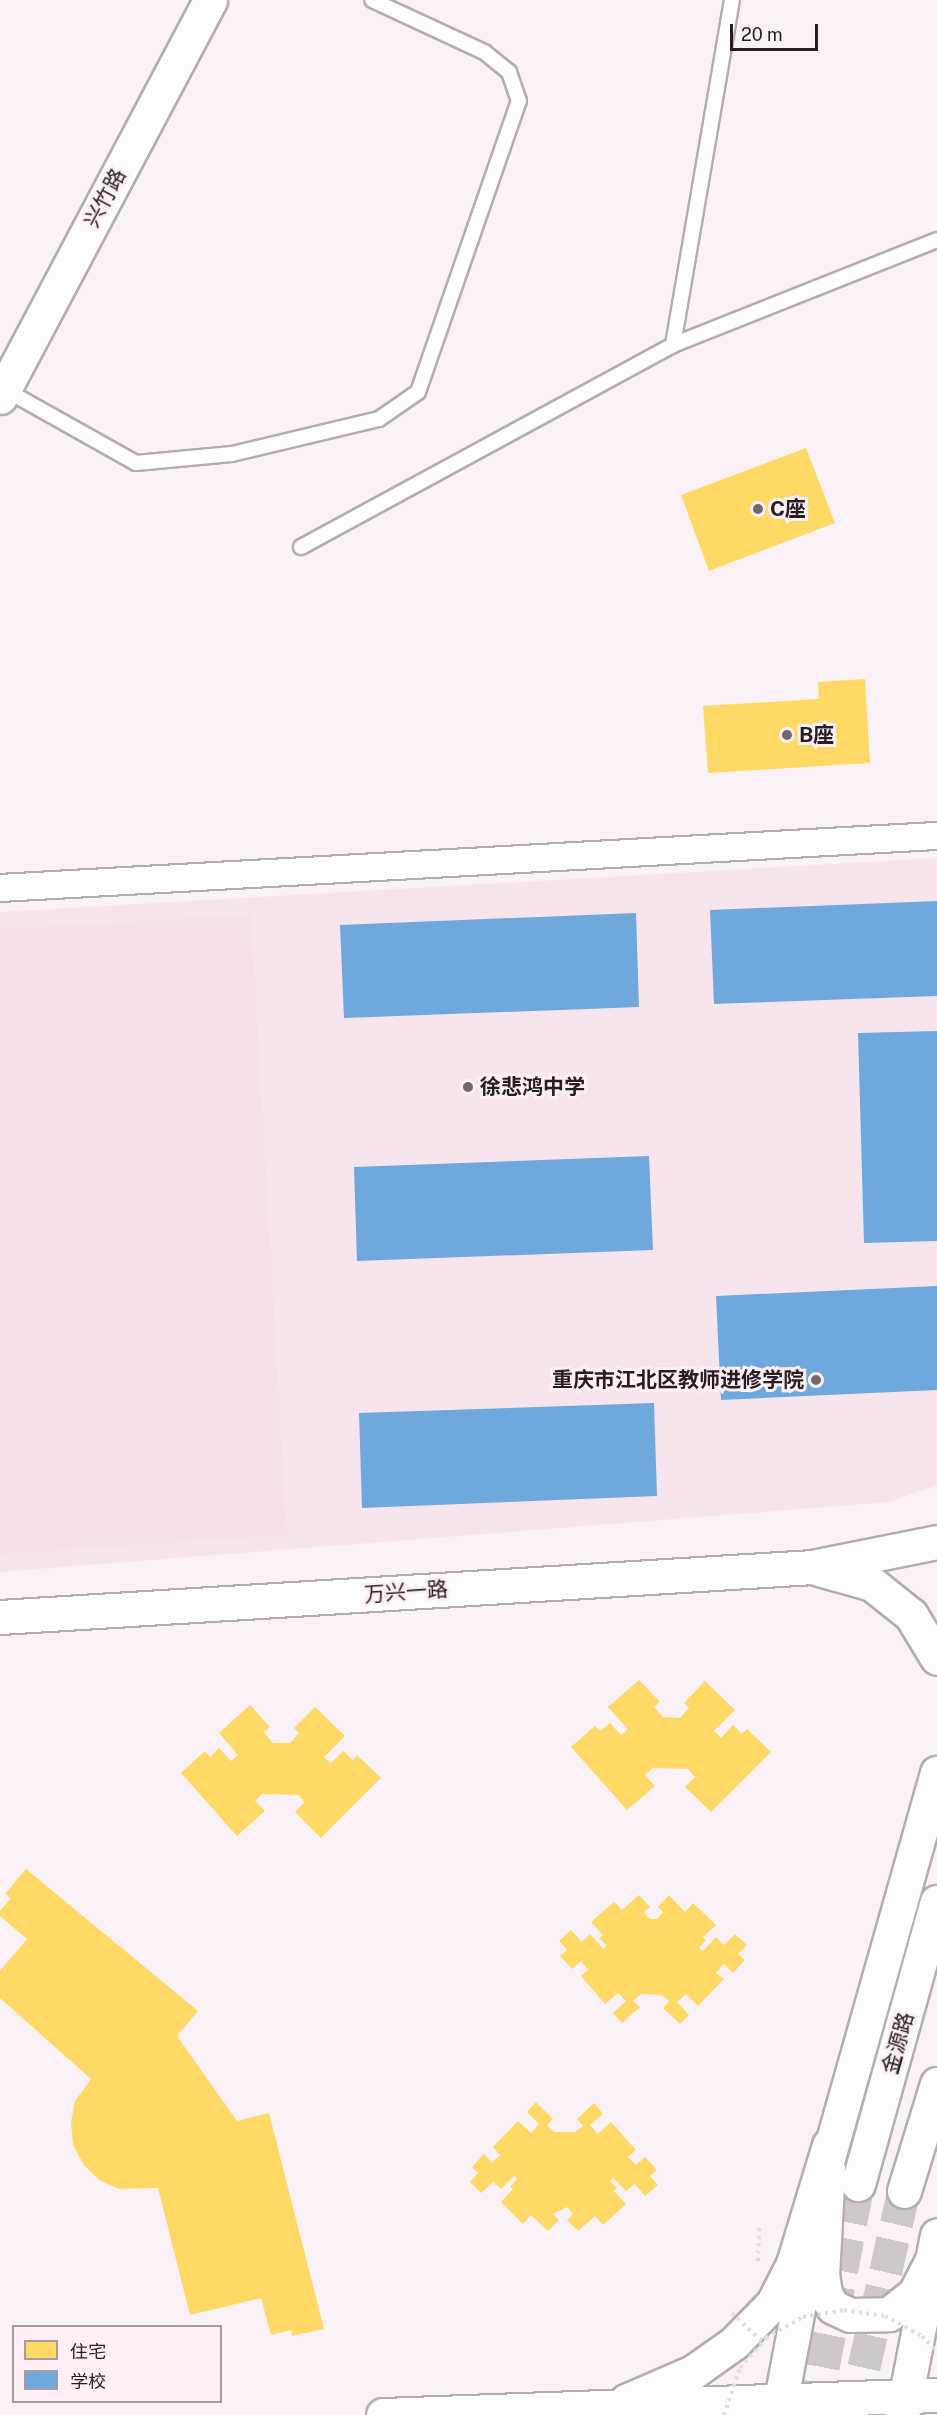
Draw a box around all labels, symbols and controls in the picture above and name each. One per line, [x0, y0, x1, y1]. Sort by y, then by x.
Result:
scale bar [733, 12, 822, 50]
text: 20 m [741, 24, 783, 45]
street label: 兴竹路 [79, 164, 131, 232]
place label: C座 [770, 496, 806, 522]
marker: C座 [751, 502, 765, 516]
place label: B座 [799, 722, 834, 748]
marker: B座 [780, 728, 794, 742]
place label: 徐悲鸿中学 [480, 1074, 585, 1100]
marker: 徐悲鸿中学 [461, 1080, 475, 1094]
place label: 重庆市江北区教师进修学院 [552, 1367, 804, 1393]
marker: 重庆市江北区教师进修学院 [809, 1373, 823, 1387]
street label: 万兴一路 [363, 1577, 449, 1607]
street label: 金源路 [877, 2009, 919, 2077]
legend [12, 2325, 222, 2403]
text: 住宅 [70, 2341, 106, 2362]
text: 学校 [70, 2371, 106, 2392]

